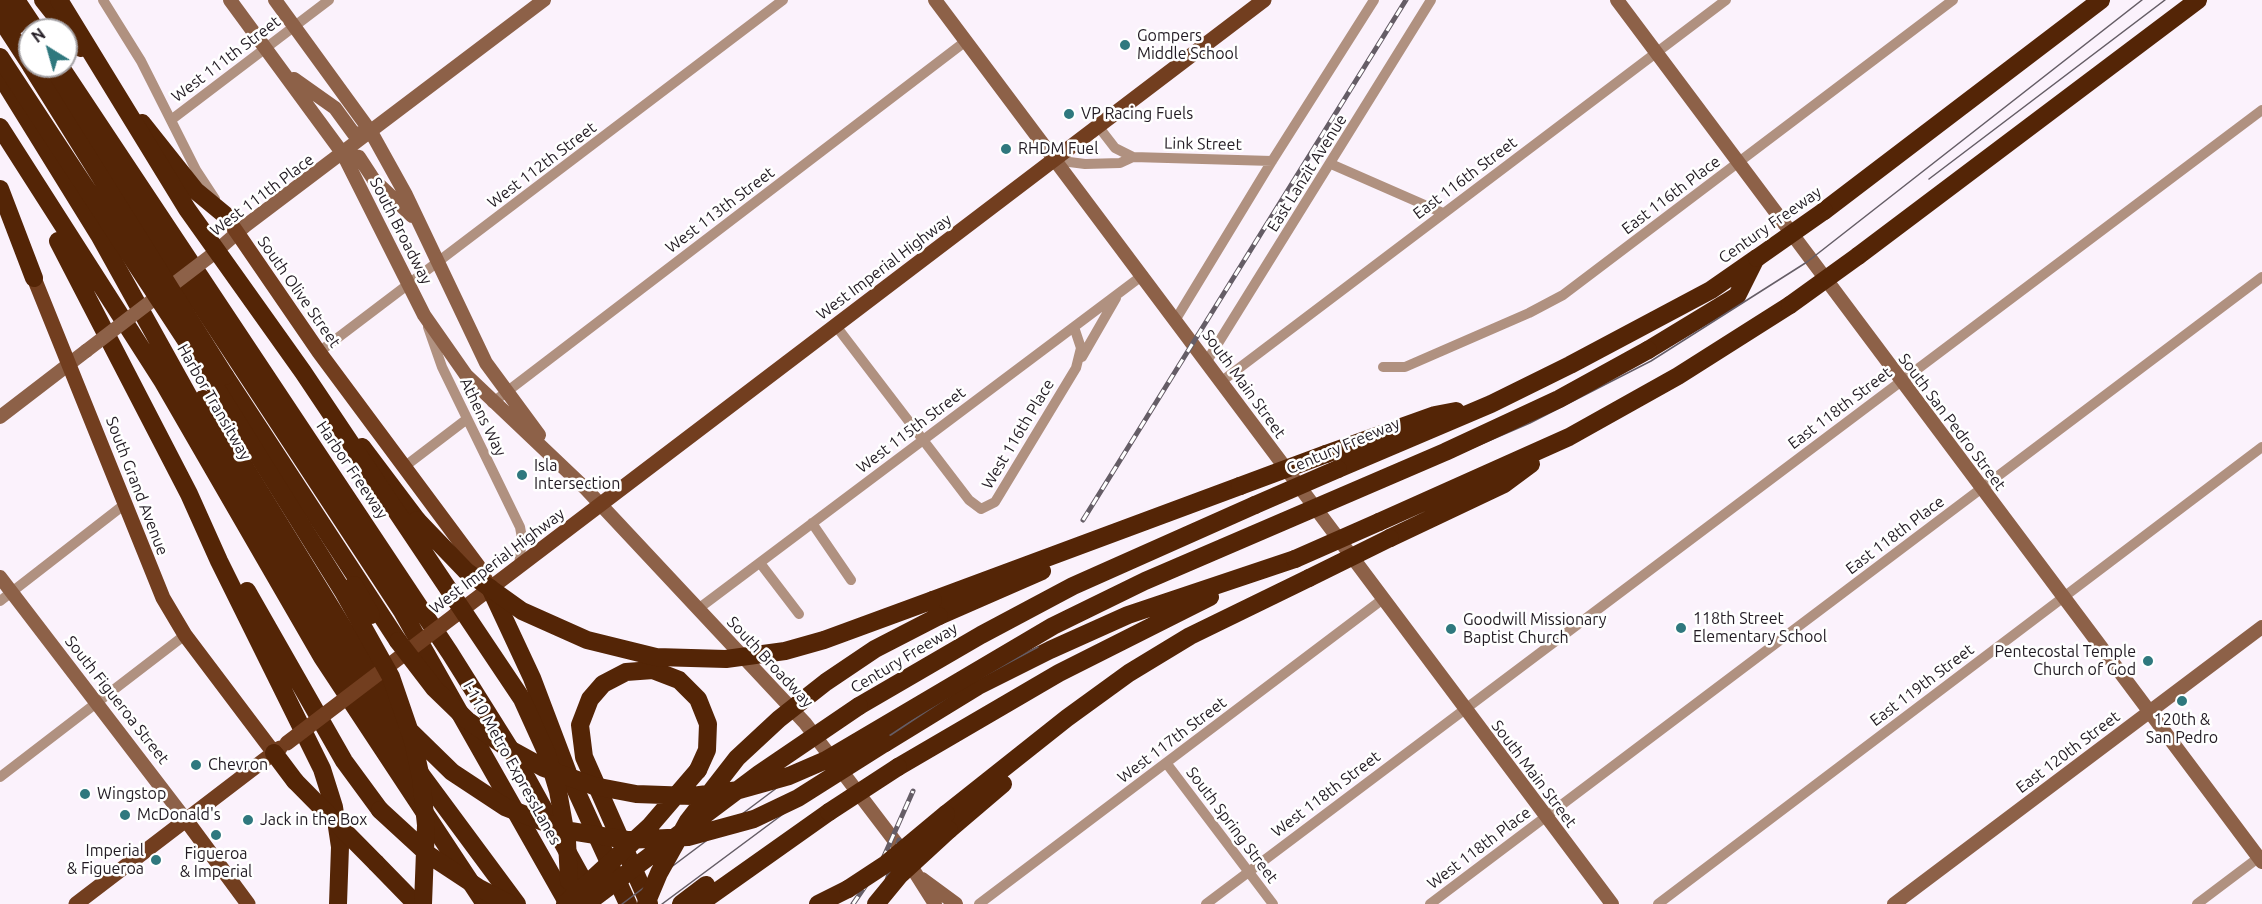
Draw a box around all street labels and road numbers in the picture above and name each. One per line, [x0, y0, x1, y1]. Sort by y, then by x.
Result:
street label: West 111th Street [168, 12, 284, 106]
street label: East Lanzit Avenue [1263, 111, 1351, 235]
street label: West 112th Street [484, 118, 600, 212]
street label: East 116th Street [1409, 133, 1521, 223]
street label: Link Street [1164, 134, 1242, 154]
street label: West 111th Place [206, 150, 318, 240]
street label: East 116th Place [1618, 152, 1724, 238]
street label: West 113th Street [662, 163, 778, 257]
street label: South Broadway [366, 174, 436, 288]
street label: Century Freeway [1715, 182, 1825, 268]
street label: West Imperial Highway [813, 210, 955, 324]
street label: South Olive Street [253, 233, 345, 351]
street label: South Main Street [1198, 326, 1290, 442]
street label: Harbor Transitway [173, 340, 255, 464]
street label: South San Pedro Street [1894, 350, 2010, 494]
street label: East 118th Street [1784, 363, 1896, 453]
street label: Athens Way [456, 375, 510, 459]
street label: West 116th Place [978, 376, 1058, 492]
street label: West 115th Street [853, 383, 969, 477]
street label: Century Freeway [1283, 413, 1403, 479]
street label: South Grand Avenue [102, 414, 172, 558]
street label: Harbor Freeway [312, 417, 392, 523]
street label: East 118th Place [1842, 492, 1948, 578]
street label: West Imperial Highway [426, 504, 568, 618]
street label: South Broadway [723, 613, 817, 711]
street label: Century Freeway [847, 619, 961, 697]
street label: South Figueroa Street [61, 632, 173, 768]
street label: East 119th Street [1866, 640, 1978, 730]
street label: I-110 Metro ExpressLanes [459, 678, 565, 848]
street label: West 117th Street [1114, 693, 1230, 787]
street label: East 120th Street [2012, 707, 2124, 797]
street label: South Main Street [1487, 717, 1581, 831]
street label: West 118th Street [1268, 747, 1384, 841]
street label: South Spring Street [1182, 763, 1282, 887]
street label: West 118th Place [1423, 803, 1535, 893]

